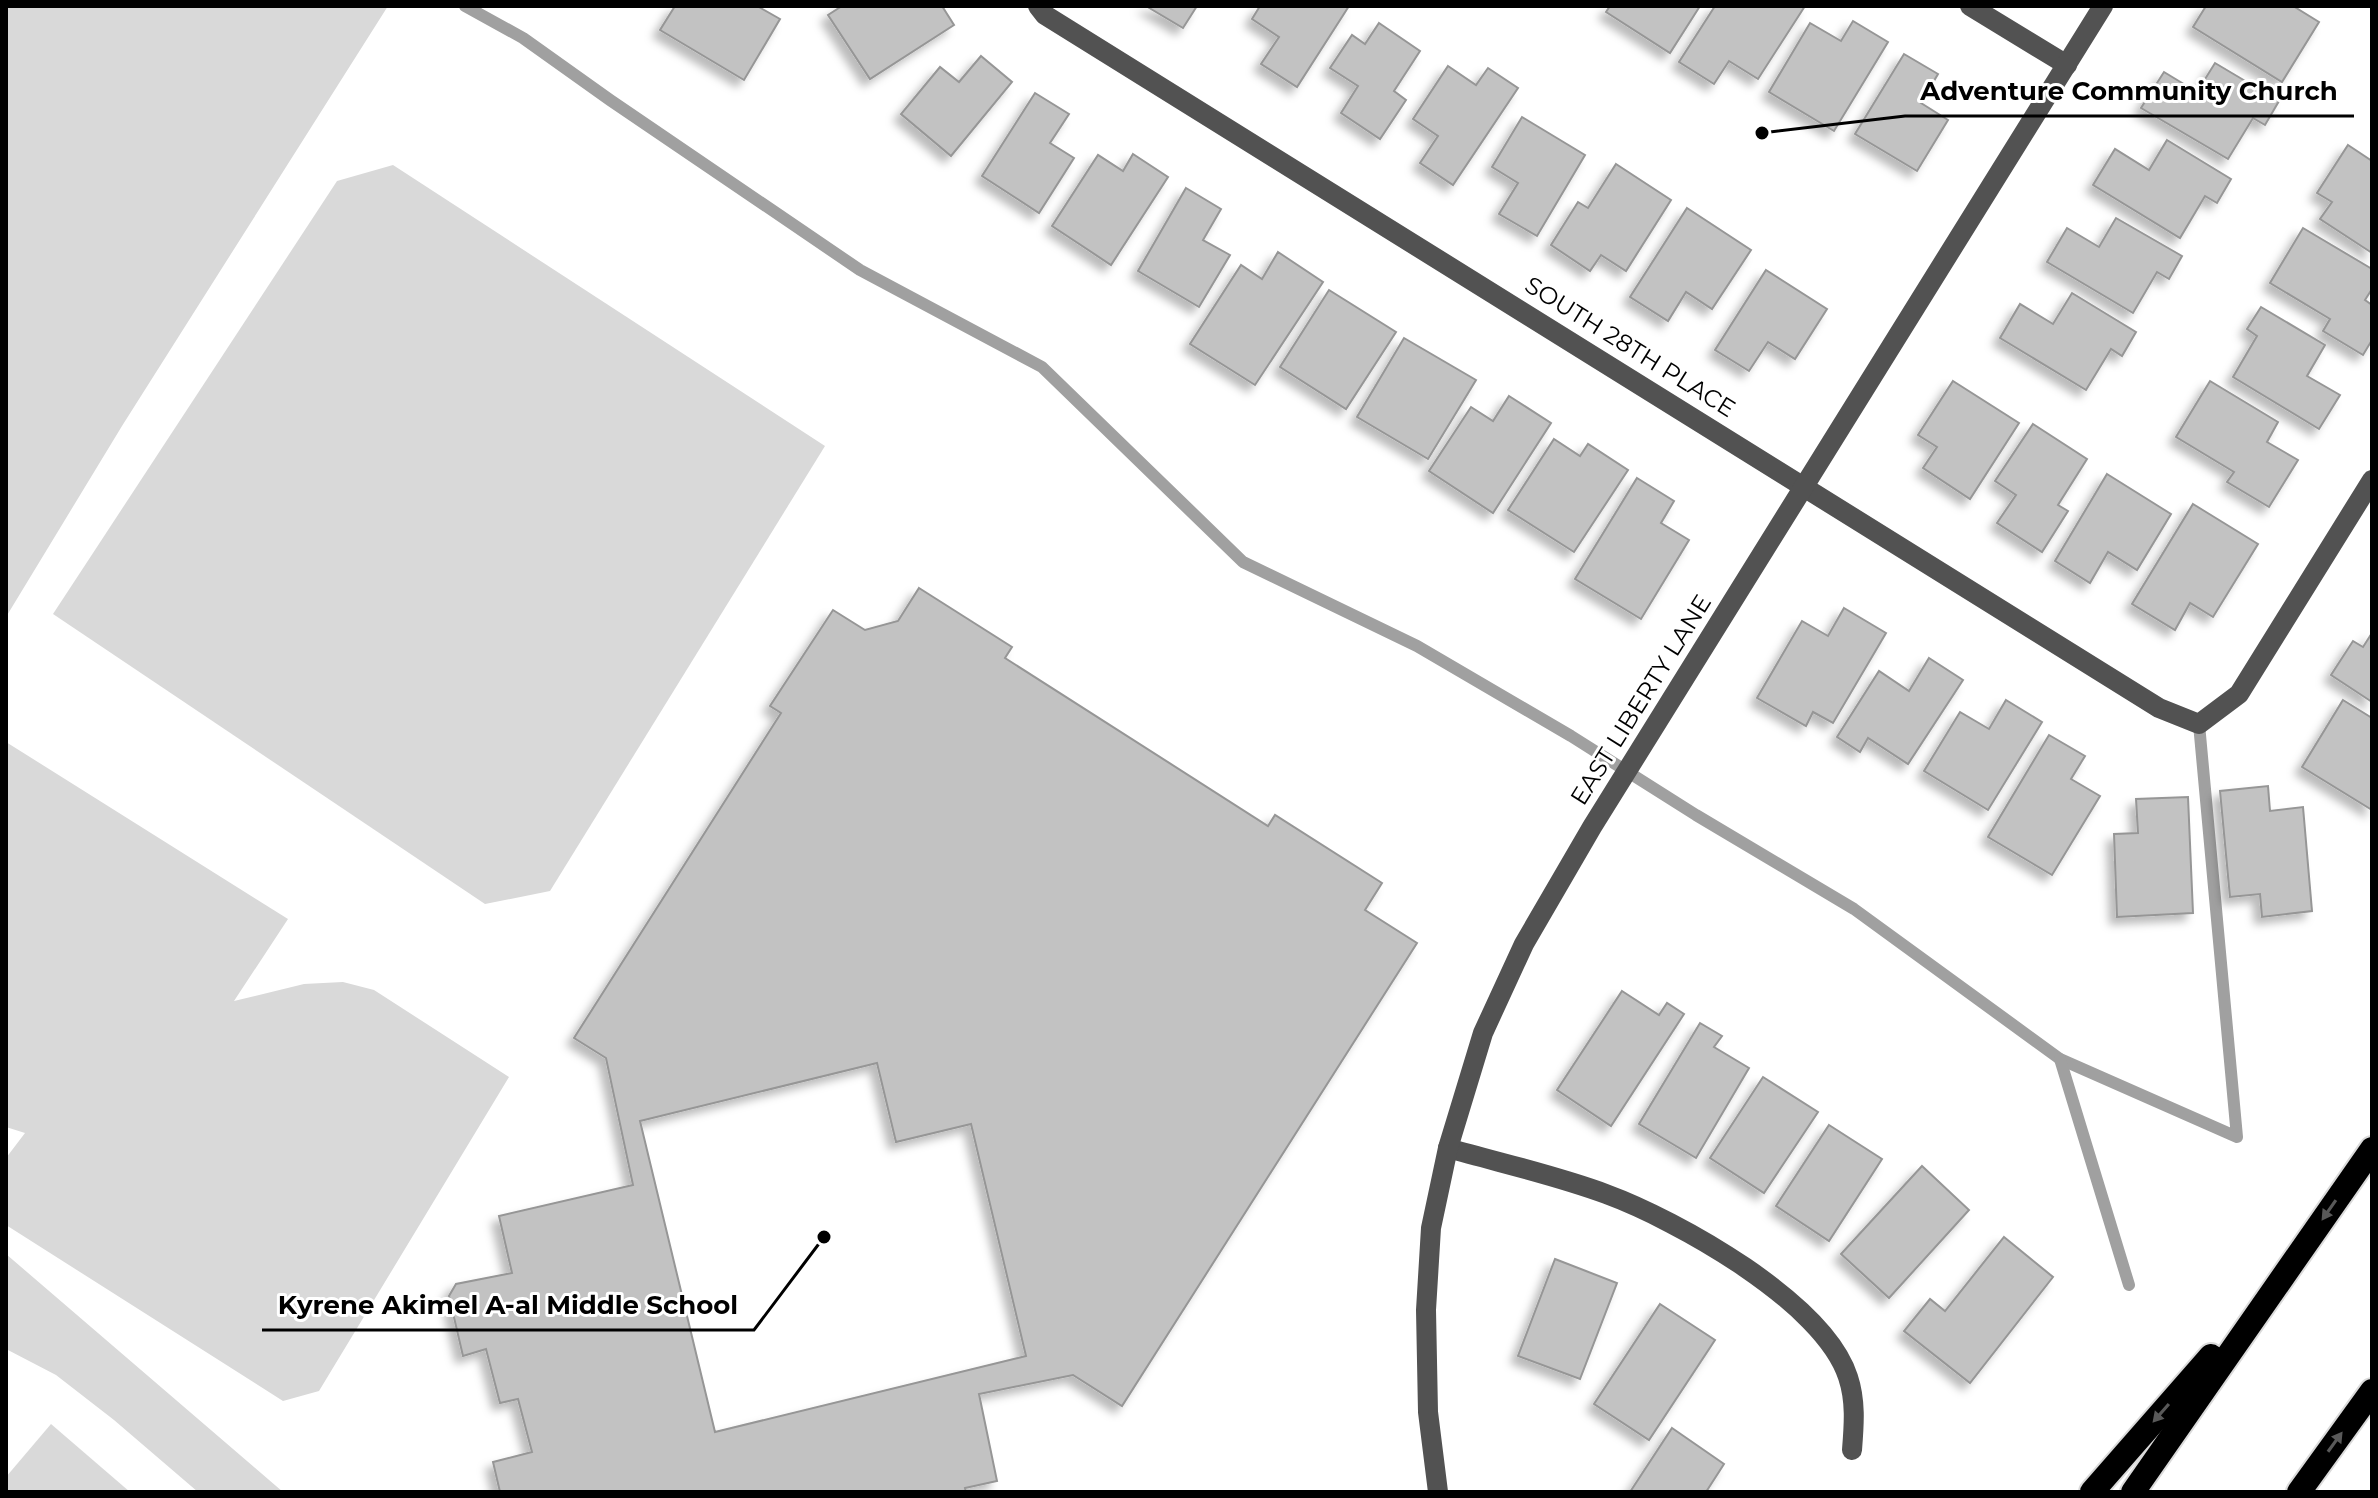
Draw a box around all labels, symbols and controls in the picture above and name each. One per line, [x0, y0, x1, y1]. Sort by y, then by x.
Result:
callout: Adventure Community Church [1905, 66, 2354, 116]
text: Adventure Community Church [1919, 75, 2338, 107]
street label: SOUTH 28TH PLACE [1520, 270, 1741, 423]
street label: EAST LIBERTY LANE [1564, 589, 1717, 810]
one-way arrow [2322, 1199, 2337, 1220]
callout: Kyrene Akimel A-al Middle School [262, 1280, 754, 1330]
text: Kyrene Akimel A-al Middle School [278, 1289, 738, 1321]
one-way arrow [2153, 1403, 2170, 1423]
one-way arrow [2327, 1431, 2343, 1452]

